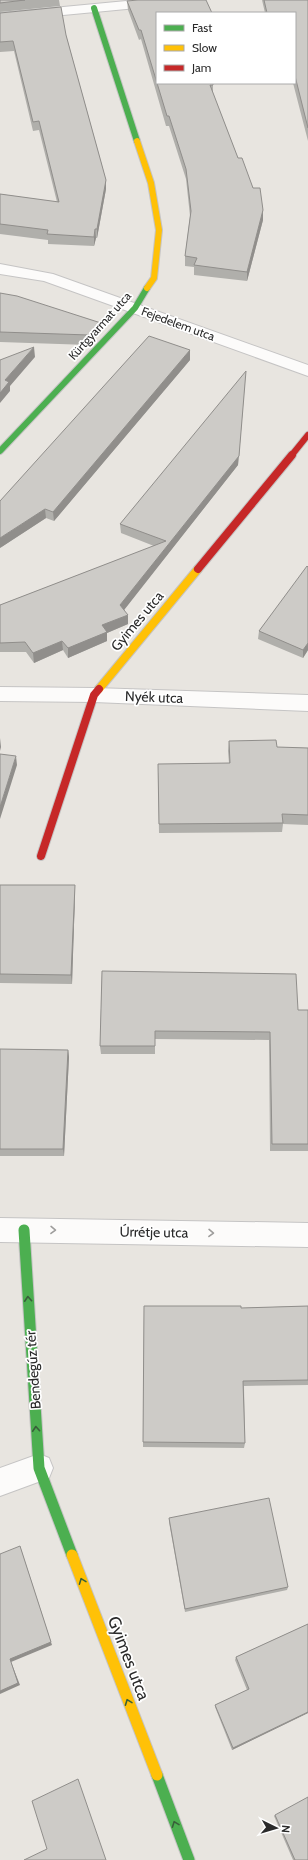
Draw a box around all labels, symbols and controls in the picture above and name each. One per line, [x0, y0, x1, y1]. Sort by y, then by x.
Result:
legend [156, 12, 296, 84]
text: Fast [192, 20, 212, 35]
text: Slow [192, 40, 217, 55]
text: Jam [191, 60, 211, 75]
street label: Kürtgyarmat utca [65, 288, 134, 363]
street label: Fejedelem utca [139, 303, 217, 344]
street label: Gyimes utca [107, 587, 167, 655]
street label: Nyék utca [125, 687, 184, 707]
street label: Úrrétje utca [119, 1222, 189, 1242]
one-way arrow [50, 1226, 56, 1234]
one-way arrow [208, 1229, 214, 1237]
one-way arrow [24, 1296, 33, 1302]
street label: Bendegúz tér [21, 1330, 45, 1410]
one-way arrow [32, 1426, 41, 1432]
one-way arrow [78, 1577, 86, 1584]
street label: Gyimes utca [104, 1613, 154, 1704]
one-way arrow [125, 1699, 133, 1706]
north arrow [256, 1808, 296, 1848]
one-way arrow [171, 1820, 179, 1827]
text: N [279, 1824, 293, 1833]

